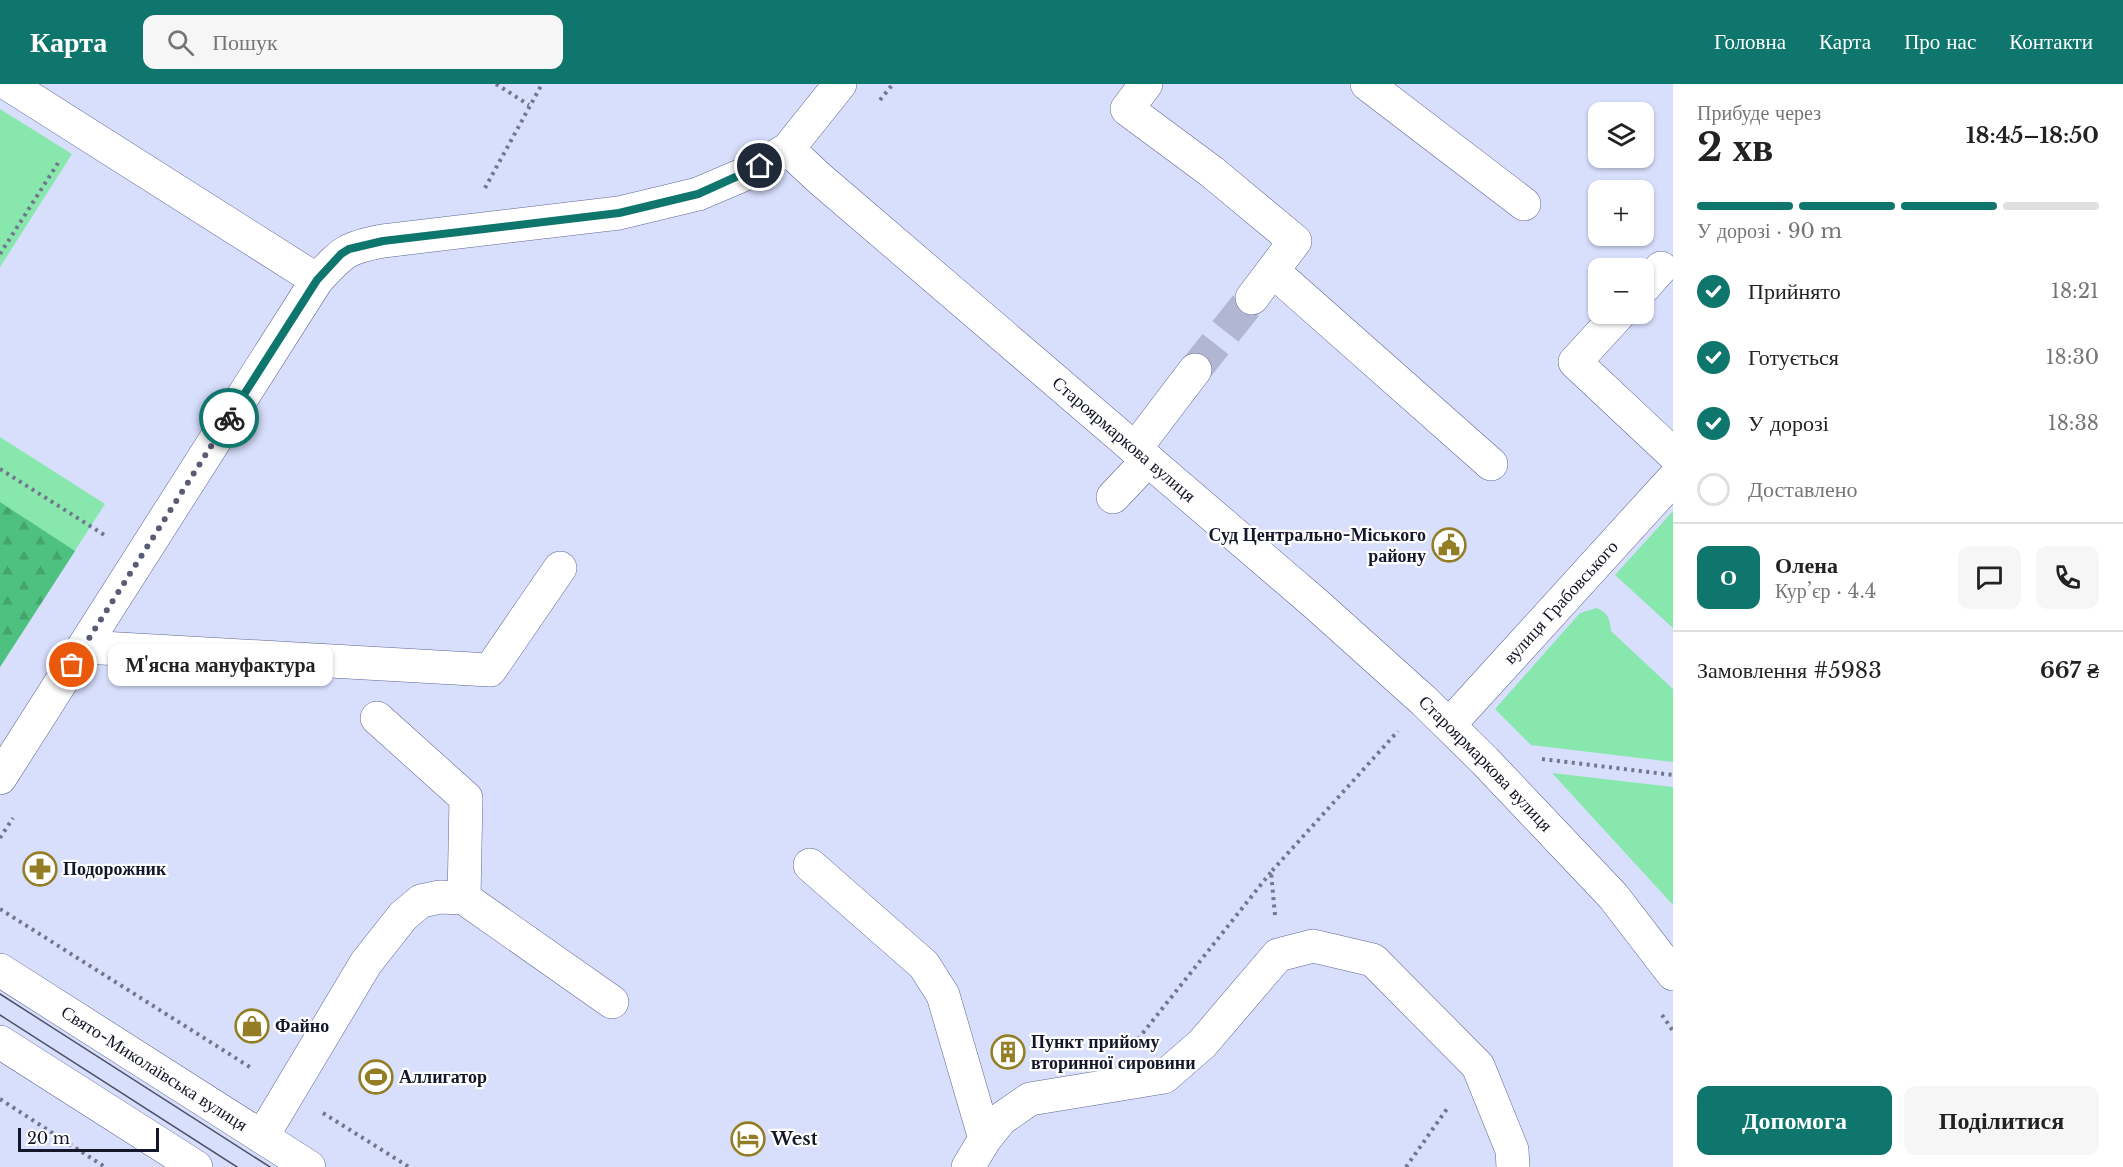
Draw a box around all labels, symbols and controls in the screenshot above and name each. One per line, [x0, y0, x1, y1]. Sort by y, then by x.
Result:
search box [143, 15, 563, 69]
text: Карта [30, 25, 107, 60]
icon: search [164, 26, 197, 59]
text: Пошук [212, 29, 278, 56]
text: Головна [1714, 29, 1786, 55]
text: Карта [1819, 29, 1871, 55]
text: Про нас [1904, 29, 1976, 55]
text: Контакти [2009, 29, 2093, 55]
text: Прибуде через [1697, 101, 1821, 125]
map controls [1588, 102, 1654, 324]
button: layers [1588, 102, 1654, 168]
text: 18:45–18:50 [1966, 122, 2099, 149]
text: 2 хв [1697, 123, 1773, 172]
pin [734, 140, 785, 191]
icon: home [743, 149, 776, 182]
button: + [1588, 180, 1654, 246]
text: У дорозі · 90 m [1697, 219, 1842, 243]
button: − [1588, 258, 1654, 324]
icon: check [1697, 275, 1730, 308]
text: Прийнято [1748, 278, 1841, 305]
text: 18:21 [2051, 279, 2099, 303]
icon: check [1697, 341, 1730, 374]
text: Готується [1748, 344, 1839, 371]
text: 18:30 [2046, 345, 2099, 369]
street label: Староярмаркова вулиця [1048, 372, 1200, 507]
courier [199, 388, 259, 448]
icon: bike [213, 402, 246, 435]
icon: check [1697, 407, 1730, 440]
text: У дорозі [1748, 410, 1829, 437]
text: 18:38 [2048, 411, 2099, 435]
text: Доставлено [1748, 476, 1858, 503]
place label: Суд Центрально-Міського району [1209, 524, 1426, 567]
public building icon: Суд Центрально-Міського району [1431, 527, 1467, 563]
street label: вулиця Грабовського [1499, 536, 1623, 669]
button: chat [1958, 546, 2021, 609]
button: phone [2036, 546, 2099, 609]
text: Олена [1775, 552, 1838, 579]
text: О [1720, 564, 1737, 591]
text: Кур’єр · 4.4 [1775, 579, 1876, 603]
pin [46, 639, 97, 690]
callout: М'ясна мануфактура [108, 644, 333, 686]
icon: bag [55, 648, 88, 681]
text: М'ясна мануфактура [125, 653, 316, 677]
text: Замовлення #5983 [1697, 657, 1882, 684]
text: 667 ₴ [2040, 657, 2099, 684]
street label: Староярмаркова вулиця [1414, 691, 1557, 836]
pharmacy icon: Подорожник [22, 851, 58, 887]
place label: Подорожник [63, 858, 167, 880]
street label: Свято-Миколаївська вулиця [57, 1001, 252, 1136]
shop icon: Файно [234, 1008, 270, 1044]
place label: Файно [275, 1015, 329, 1037]
place label: Пункт прийому вторинної сировини [1031, 1031, 1196, 1074]
building icon: Пункт прийому вторинної сировини [990, 1034, 1026, 1070]
sports icon: Аллигатор [358, 1059, 394, 1095]
place label: Аллигатор [399, 1066, 487, 1088]
button: Допомога [1697, 1086, 1892, 1155]
button: Поділитися [1904, 1086, 2099, 1155]
hotel icon: West [730, 1121, 766, 1157]
scale bar [18, 1125, 159, 1152]
text: 20 m [27, 1128, 70, 1148]
place label: West [770, 1128, 818, 1150]

